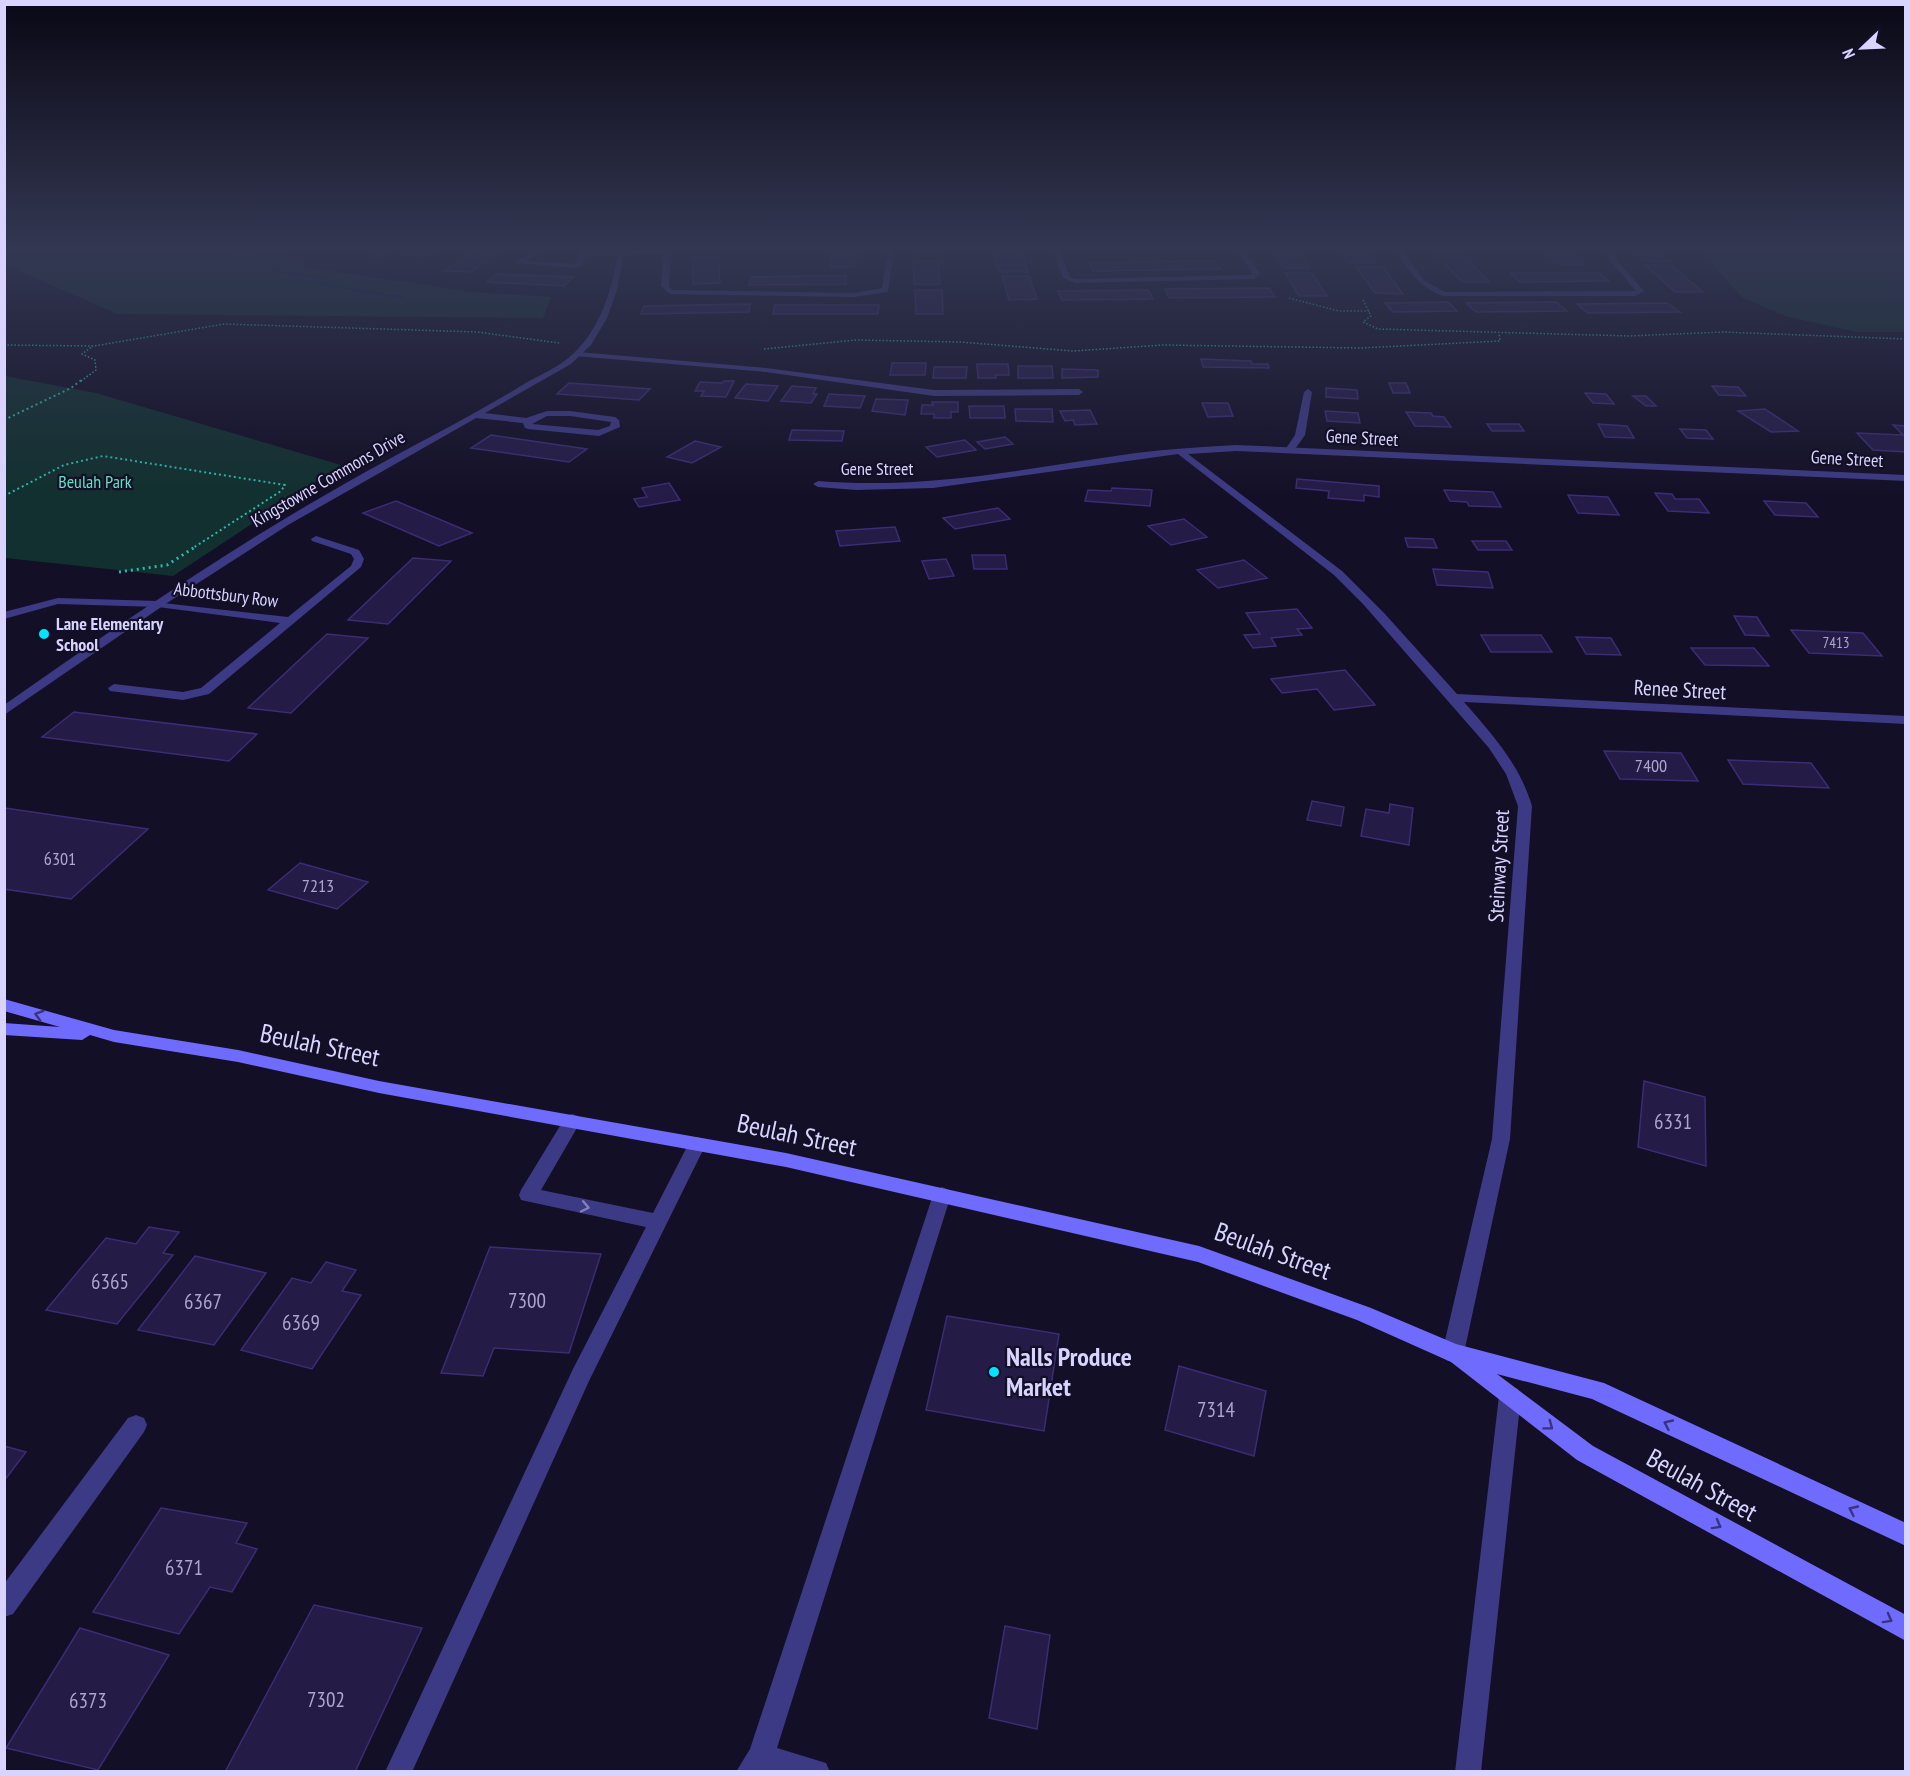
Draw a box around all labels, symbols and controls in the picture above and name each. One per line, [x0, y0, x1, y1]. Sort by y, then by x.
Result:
north arrow [1832, 18, 1892, 78]
text: N [1837, 46, 1859, 62]
street label: Gene Street [1325, 424, 1399, 451]
street label: Kingstowne Commons Drive [247, 425, 409, 532]
street label: Gene Street [1810, 445, 1884, 472]
street label: Gene Street [841, 457, 913, 480]
park label: Beulah Park [58, 470, 132, 493]
street label: Abbottsbury Row [173, 577, 280, 612]
place label: Lane Elementary School [56, 612, 164, 656]
marker: Lane Elementary School [37, 627, 51, 641]
house number: 7413 [1822, 633, 1850, 652]
street label: Renee Street [1633, 674, 1727, 705]
house number: 7400 [1635, 754, 1667, 777]
street label: Steinway Street [1482, 809, 1515, 923]
house number: 6301 [44, 847, 76, 870]
house number: 7213 [302, 874, 334, 897]
one-way arrow [34, 1009, 44, 1022]
street label: Beulah Street [257, 1016, 383, 1073]
street label: Beulah Street [734, 1106, 860, 1163]
house number: 6331 [1654, 1108, 1692, 1135]
one-way arrow [580, 1200, 590, 1213]
street label: Beulah Street [1210, 1214, 1336, 1287]
house number: 6365 [91, 1268, 129, 1295]
house number: 7300 [508, 1287, 546, 1314]
house number: 6367 [184, 1288, 222, 1315]
house number: 6369 [282, 1309, 320, 1336]
place label: Nalls Produce Market [1006, 1340, 1132, 1403]
marker: Nalls Produce Market [987, 1365, 1001, 1379]
house number: 7314 [1197, 1396, 1235, 1423]
one-way arrow [1543, 1419, 1554, 1430]
one-way arrow [1664, 1420, 1675, 1432]
street label: Beulah Street [1641, 1441, 1763, 1528]
one-way arrow [1848, 1506, 1859, 1518]
one-way arrow [1711, 1518, 1721, 1529]
house number: 6371 [165, 1554, 203, 1581]
one-way arrow [1881, 1612, 1892, 1623]
house number: 7302 [307, 1686, 345, 1713]
house number: 6373 [69, 1687, 107, 1714]

